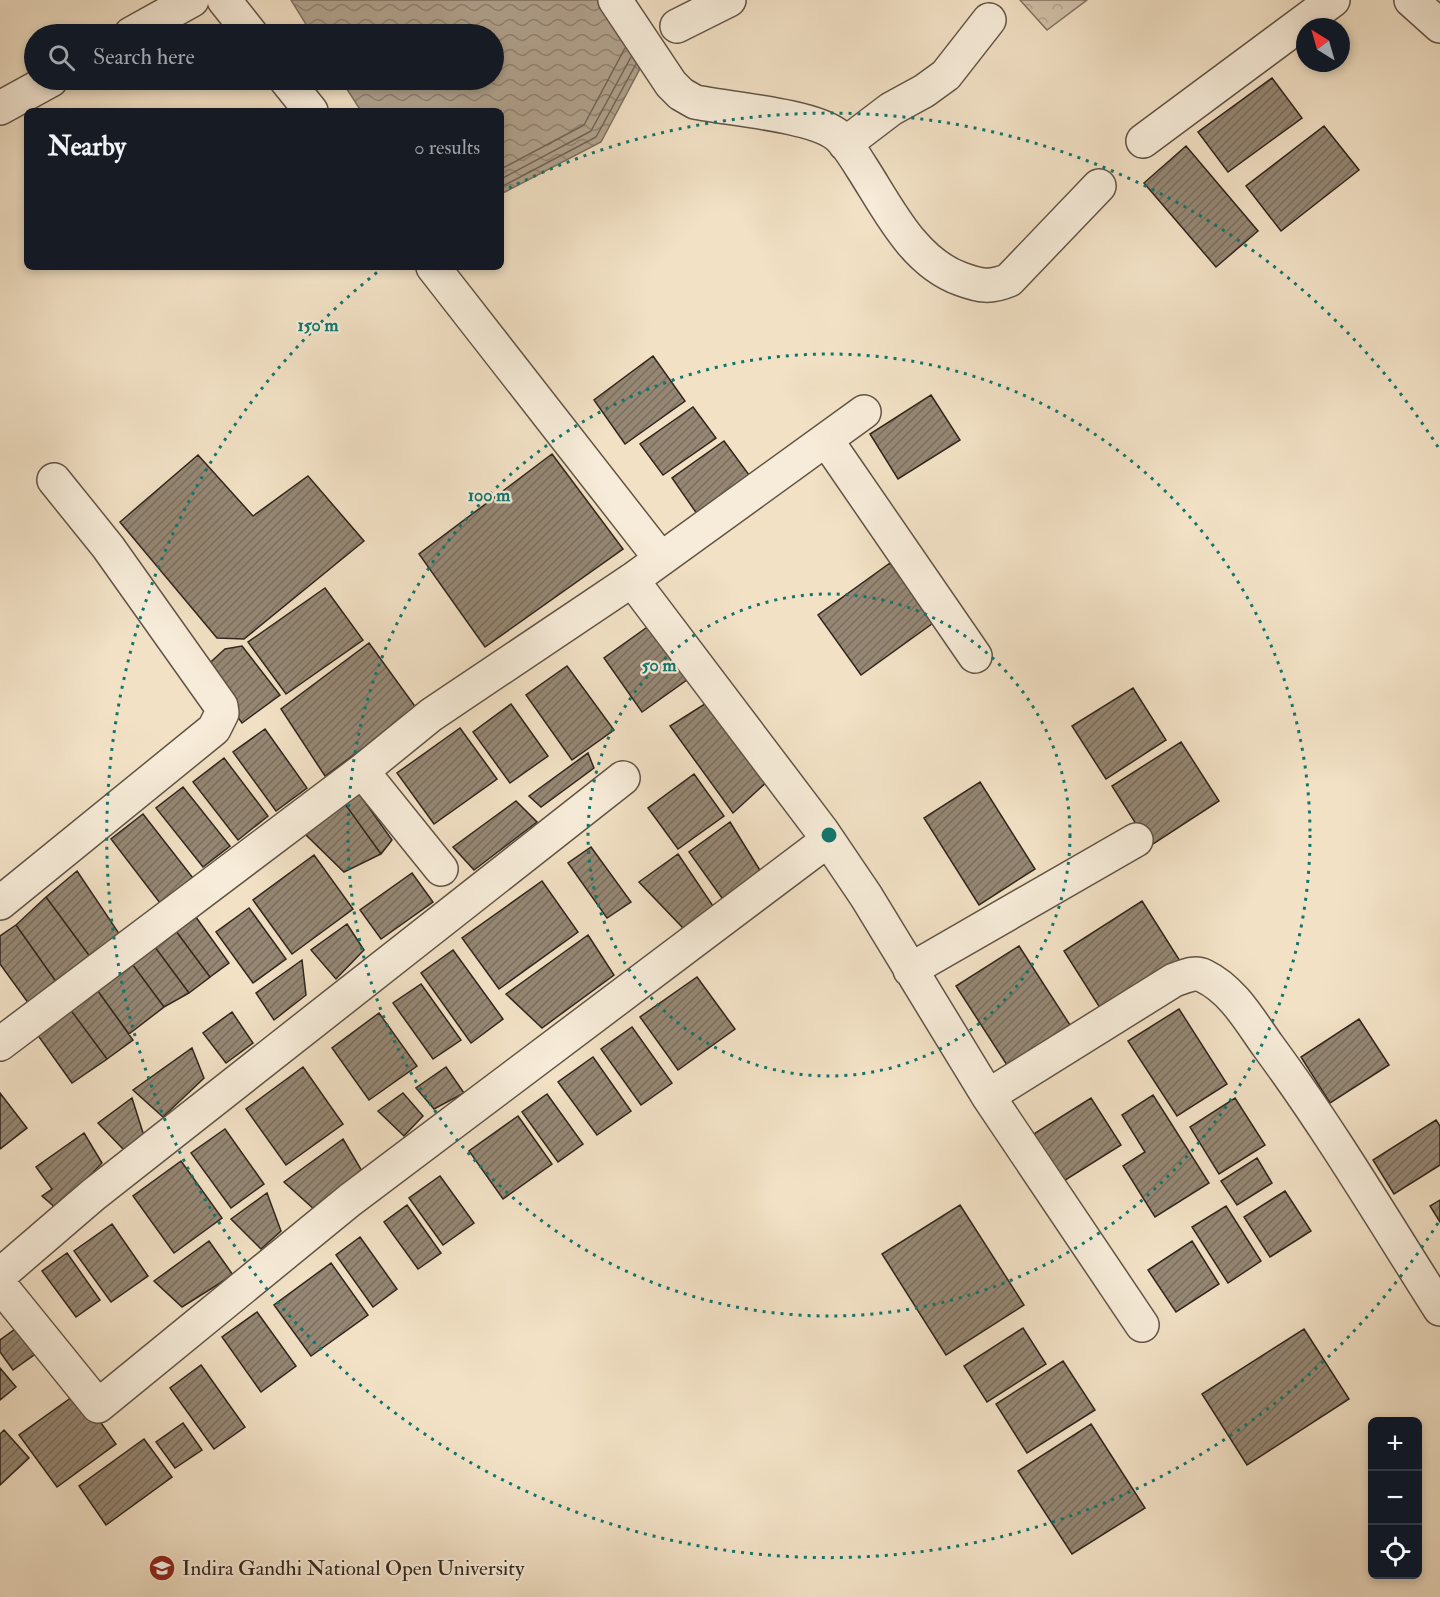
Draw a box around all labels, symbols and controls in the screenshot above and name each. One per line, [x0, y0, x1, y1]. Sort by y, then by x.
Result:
north arrow [1296, 18, 1350, 72]
search box [24, 24, 504, 90]
icon: search [45, 41, 78, 74]
text: Search here [93, 43, 195, 71]
text: Nearby [48, 131, 126, 163]
text: 0 results [414, 135, 480, 160]
text: 150 m [297, 314, 340, 337]
text: 100 m [468, 484, 511, 507]
text: 50 m [642, 654, 677, 677]
centre of rings [819, 825, 839, 845]
map controls [1368, 1417, 1422, 1579]
button: + [1368, 1417, 1422, 1471]
button: − [1368, 1471, 1422, 1525]
button: locate [1368, 1525, 1422, 1579]
school or university icon: Indira Gandhi National Open University [147, 1553, 177, 1583]
place label: Indira Gandhi National Open University [182, 1555, 525, 1582]

